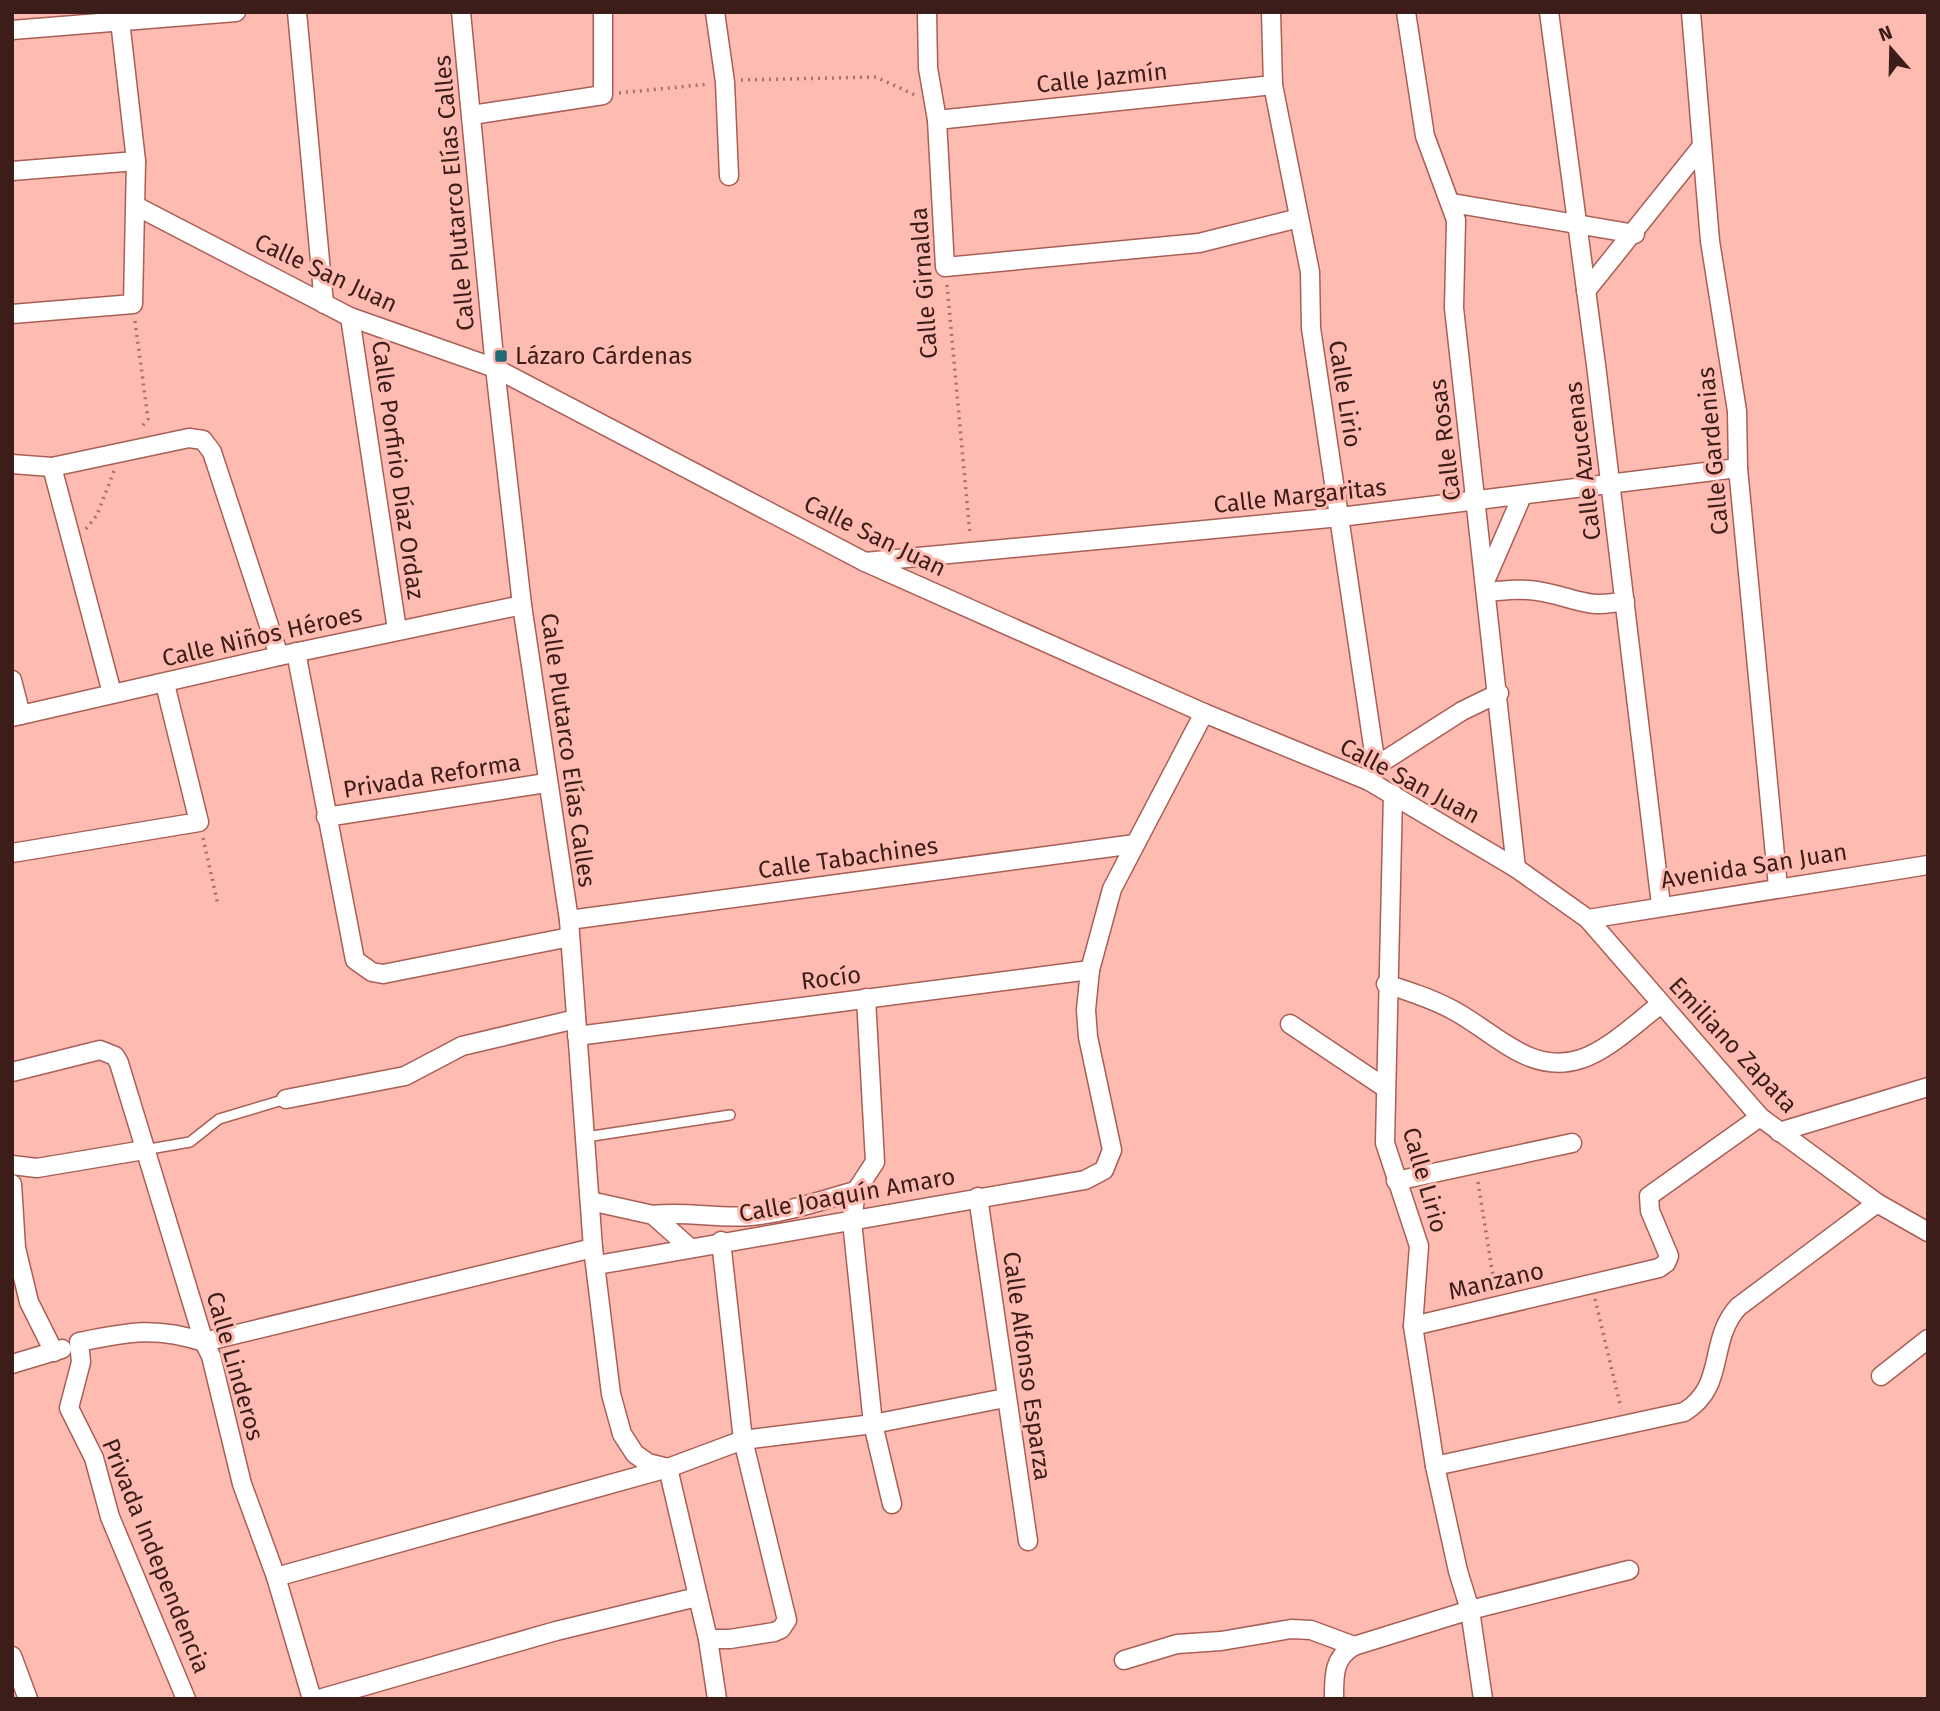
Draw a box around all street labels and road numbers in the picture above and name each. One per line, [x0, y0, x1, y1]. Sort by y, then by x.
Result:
street label: Calle Plutarco Elías Calles [428, 54, 480, 332]
street label: Calle Jazmín [1035, 57, 1169, 99]
street label: Calle Girnalda [905, 206, 943, 360]
street label: Calle San Juan [250, 228, 402, 318]
street label: Calle Lirio [1323, 338, 1367, 450]
street label: Calle Porfirio Díaz Ordaz [366, 339, 430, 601]
street label: Calle Gardenias [1692, 366, 1734, 536]
street label: Calle Rosas [1424, 377, 1466, 503]
street label: Calle Azucenas [1559, 380, 1607, 542]
street label: Calle Margaritas [1212, 473, 1388, 519]
street label: Calle San Juan [799, 490, 951, 582]
street label: Calle Niños Héroes [159, 599, 365, 673]
street label: Calle Plutarco Elías Calles [535, 611, 601, 889]
street label: Calle San Juan [1335, 732, 1485, 830]
street label: Privada Reforma [341, 748, 523, 804]
street label: Calle Tabachines [756, 832, 940, 884]
street label: Avenida San Juan [1659, 837, 1849, 895]
street label: Rocío [799, 960, 863, 996]
street label: Emiliano Zapata [1663, 971, 1803, 1119]
street label: Calle Lirio [1397, 1124, 1453, 1236]
street label: Calle Joaquín Amaro [737, 1162, 957, 1228]
street label: Calle Alfonso Esparza [997, 1250, 1057, 1482]
street label: Manzano [1446, 1256, 1546, 1306]
street label: Calle Linderos [200, 1288, 270, 1444]
street label: Privada Independencia [96, 1435, 216, 1677]

